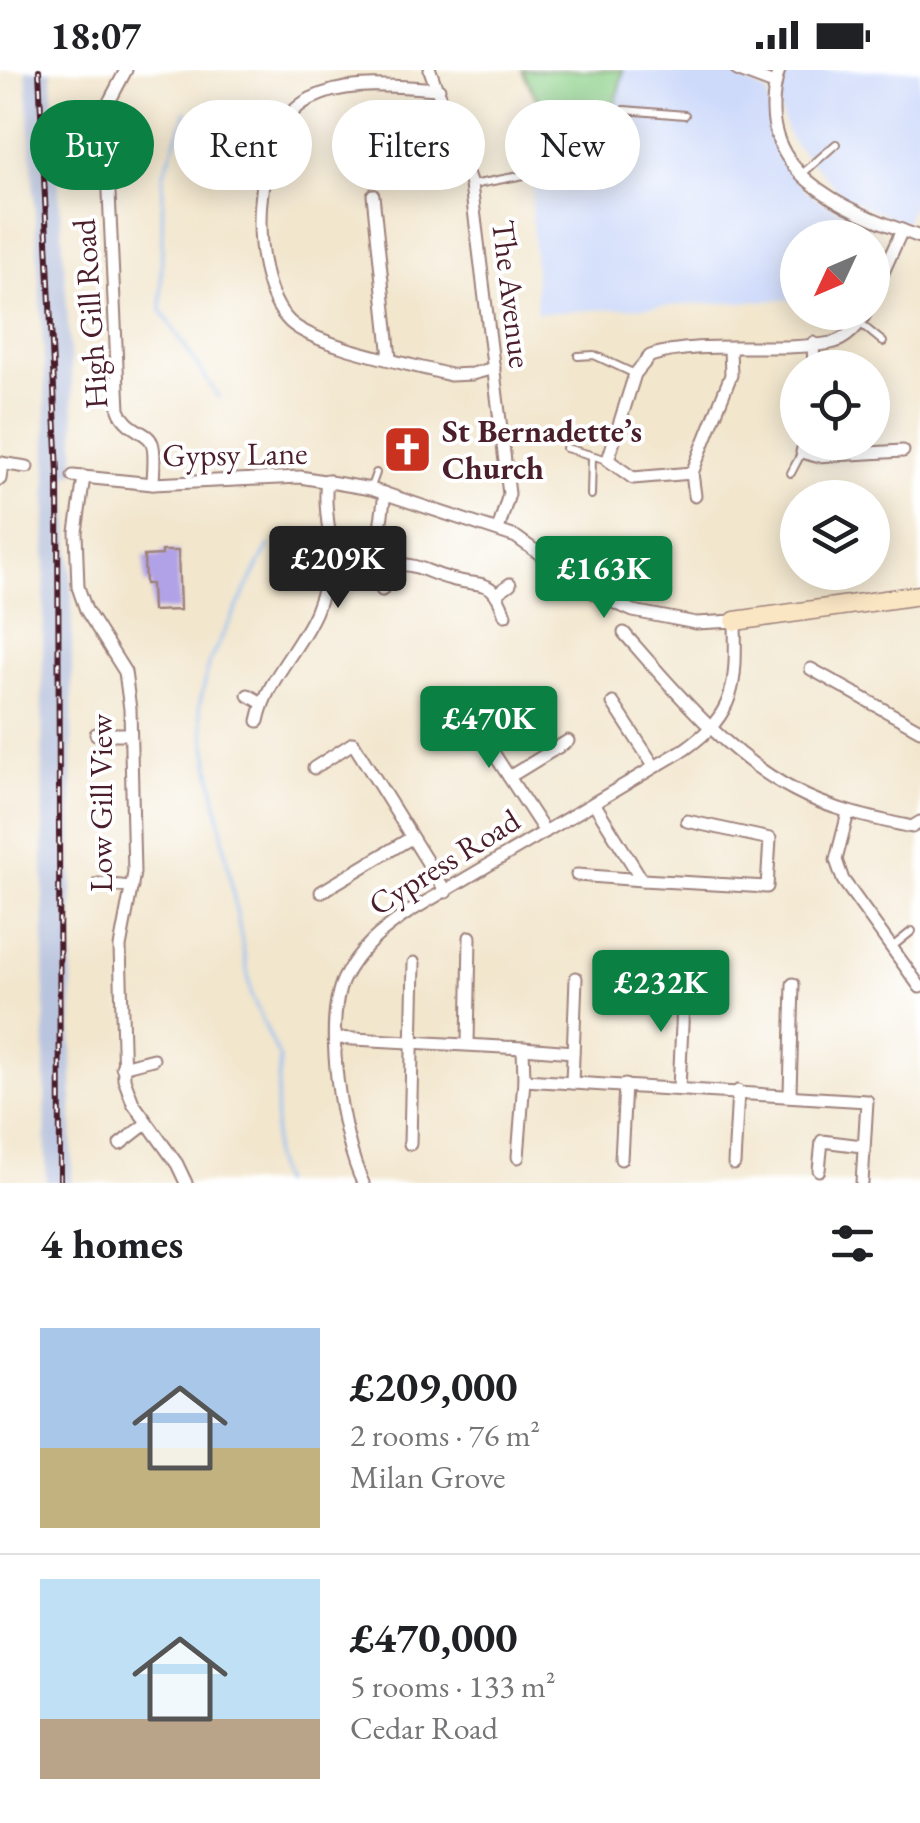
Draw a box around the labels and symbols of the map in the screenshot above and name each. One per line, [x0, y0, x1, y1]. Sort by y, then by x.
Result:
street label: High Gill Road [62, 217, 118, 410]
street label: The Avenue [482, 218, 542, 370]
north arrow [780, 220, 890, 330]
place label: St Bernadette’s Church [442, 410, 642, 489]
church icon: St Bernadette’s Church [381, 423, 433, 475]
street label: Gypsy Lane [162, 432, 308, 476]
pin: £209K [268, 526, 408, 611]
pin: £163K [534, 536, 674, 621]
pin: £470K [419, 686, 559, 771]
street label: Low Gill View [80, 713, 122, 892]
street label: Cypress Road [361, 799, 528, 925]
pin: £232K [591, 950, 731, 1035]

